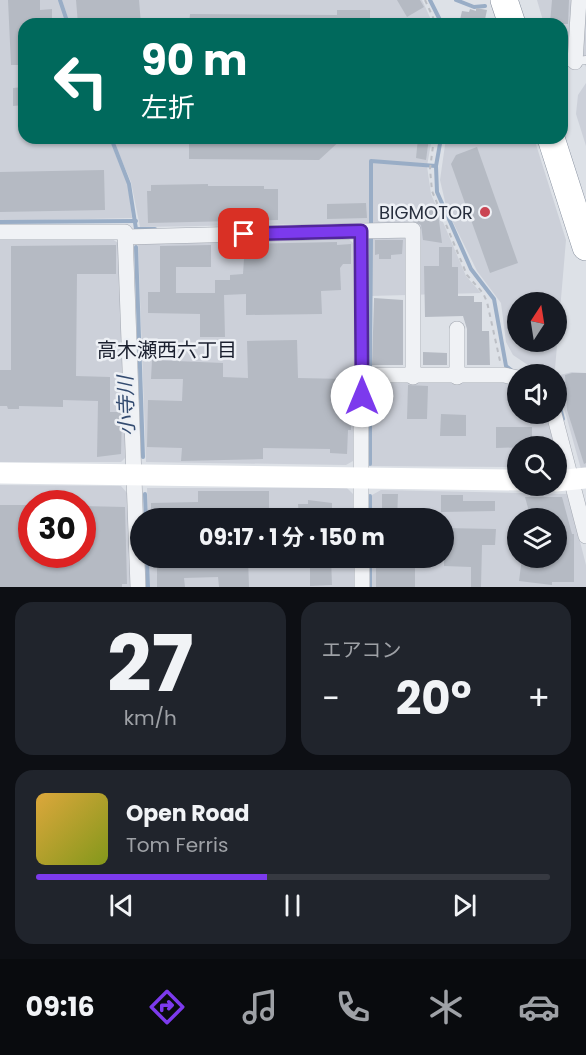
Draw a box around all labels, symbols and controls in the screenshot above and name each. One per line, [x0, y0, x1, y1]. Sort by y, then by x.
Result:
text: 90 m [141, 31, 248, 90]
icon: left [42, 42, 120, 120]
text: 左折 [141, 89, 195, 126]
place label: BIGMOTOR [379, 200, 473, 225]
marker: BIGMOTOR [478, 205, 492, 219]
pin [218, 208, 269, 259]
icon: arrive [227, 217, 260, 250]
north arrow [507, 292, 567, 352]
map controls [507, 292, 567, 568]
district label: 高木瀬西六丁目 [97, 336, 237, 364]
position arrow [330, 364, 394, 428]
button: sound [507, 364, 567, 424]
water label: 小寺川 [111, 374, 141, 436]
button: search [507, 436, 567, 496]
speed limit sign: 30 [18, 490, 96, 568]
button: layers [507, 508, 567, 568]
text: 09:17 · 1 分 · 150 m [199, 522, 385, 553]
text: 27 [107, 609, 193, 718]
text: エアコン [322, 636, 402, 664]
text: 20° [396, 667, 472, 730]
text: − [322, 675, 340, 722]
text: + [527, 675, 550, 722]
text: km/h [124, 704, 177, 732]
text: Open Road [126, 798, 250, 829]
text: Tom Ferris [126, 831, 228, 859]
icon: previous [105, 889, 138, 922]
icon: pause [276, 889, 309, 922]
icon: next [448, 889, 481, 922]
icon: directions [146, 986, 188, 1028]
icon: music [239, 986, 281, 1028]
icon: phone [332, 986, 374, 1028]
icon: climate [425, 986, 467, 1028]
icon: car [518, 986, 560, 1028]
text: 09:16 [26, 988, 95, 1025]

